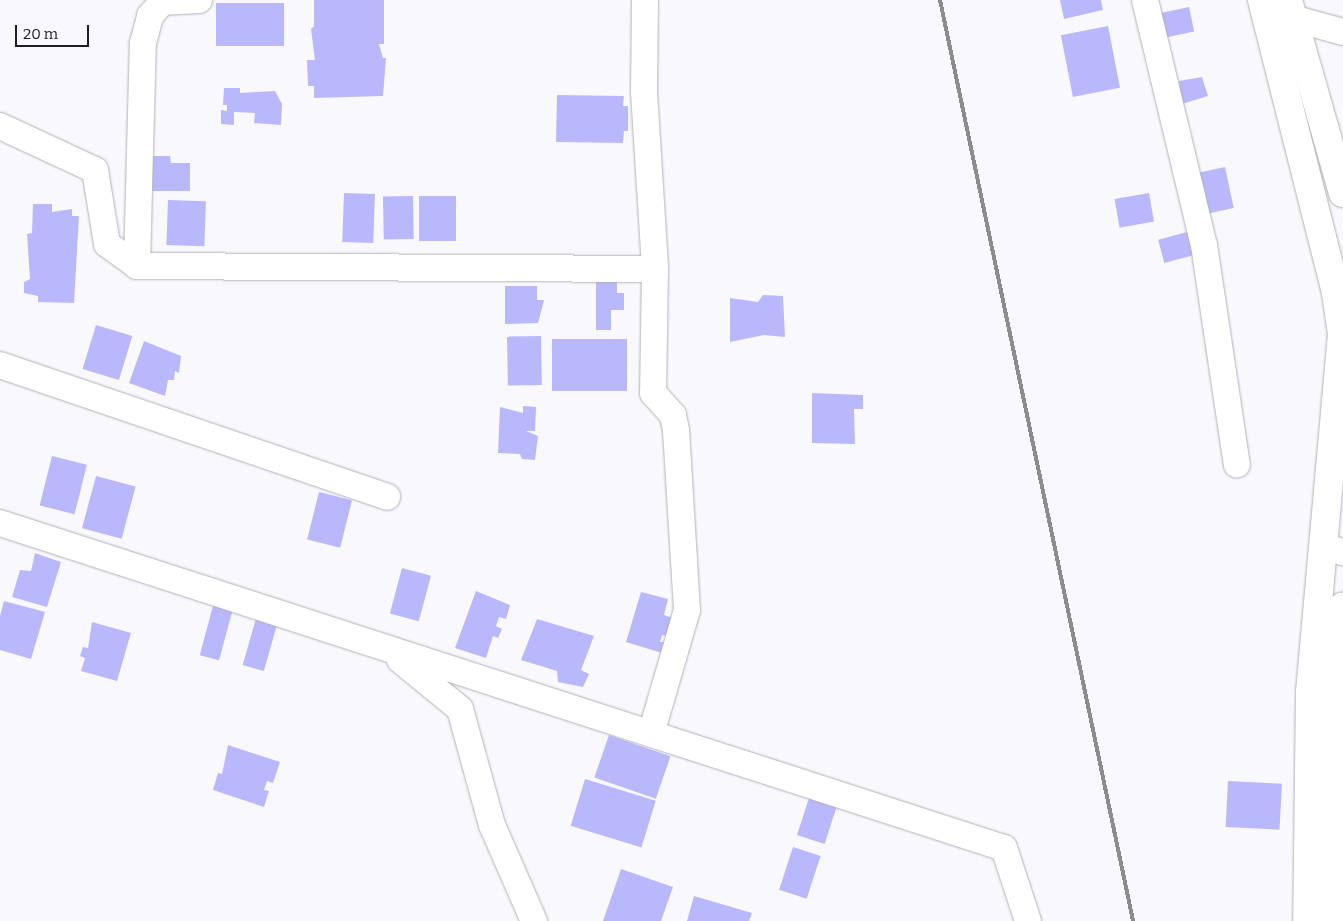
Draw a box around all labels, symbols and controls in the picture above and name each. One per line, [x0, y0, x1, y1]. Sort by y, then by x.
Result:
scale bar [18, 15, 91, 47]
text: 20 m [23, 25, 58, 43]

